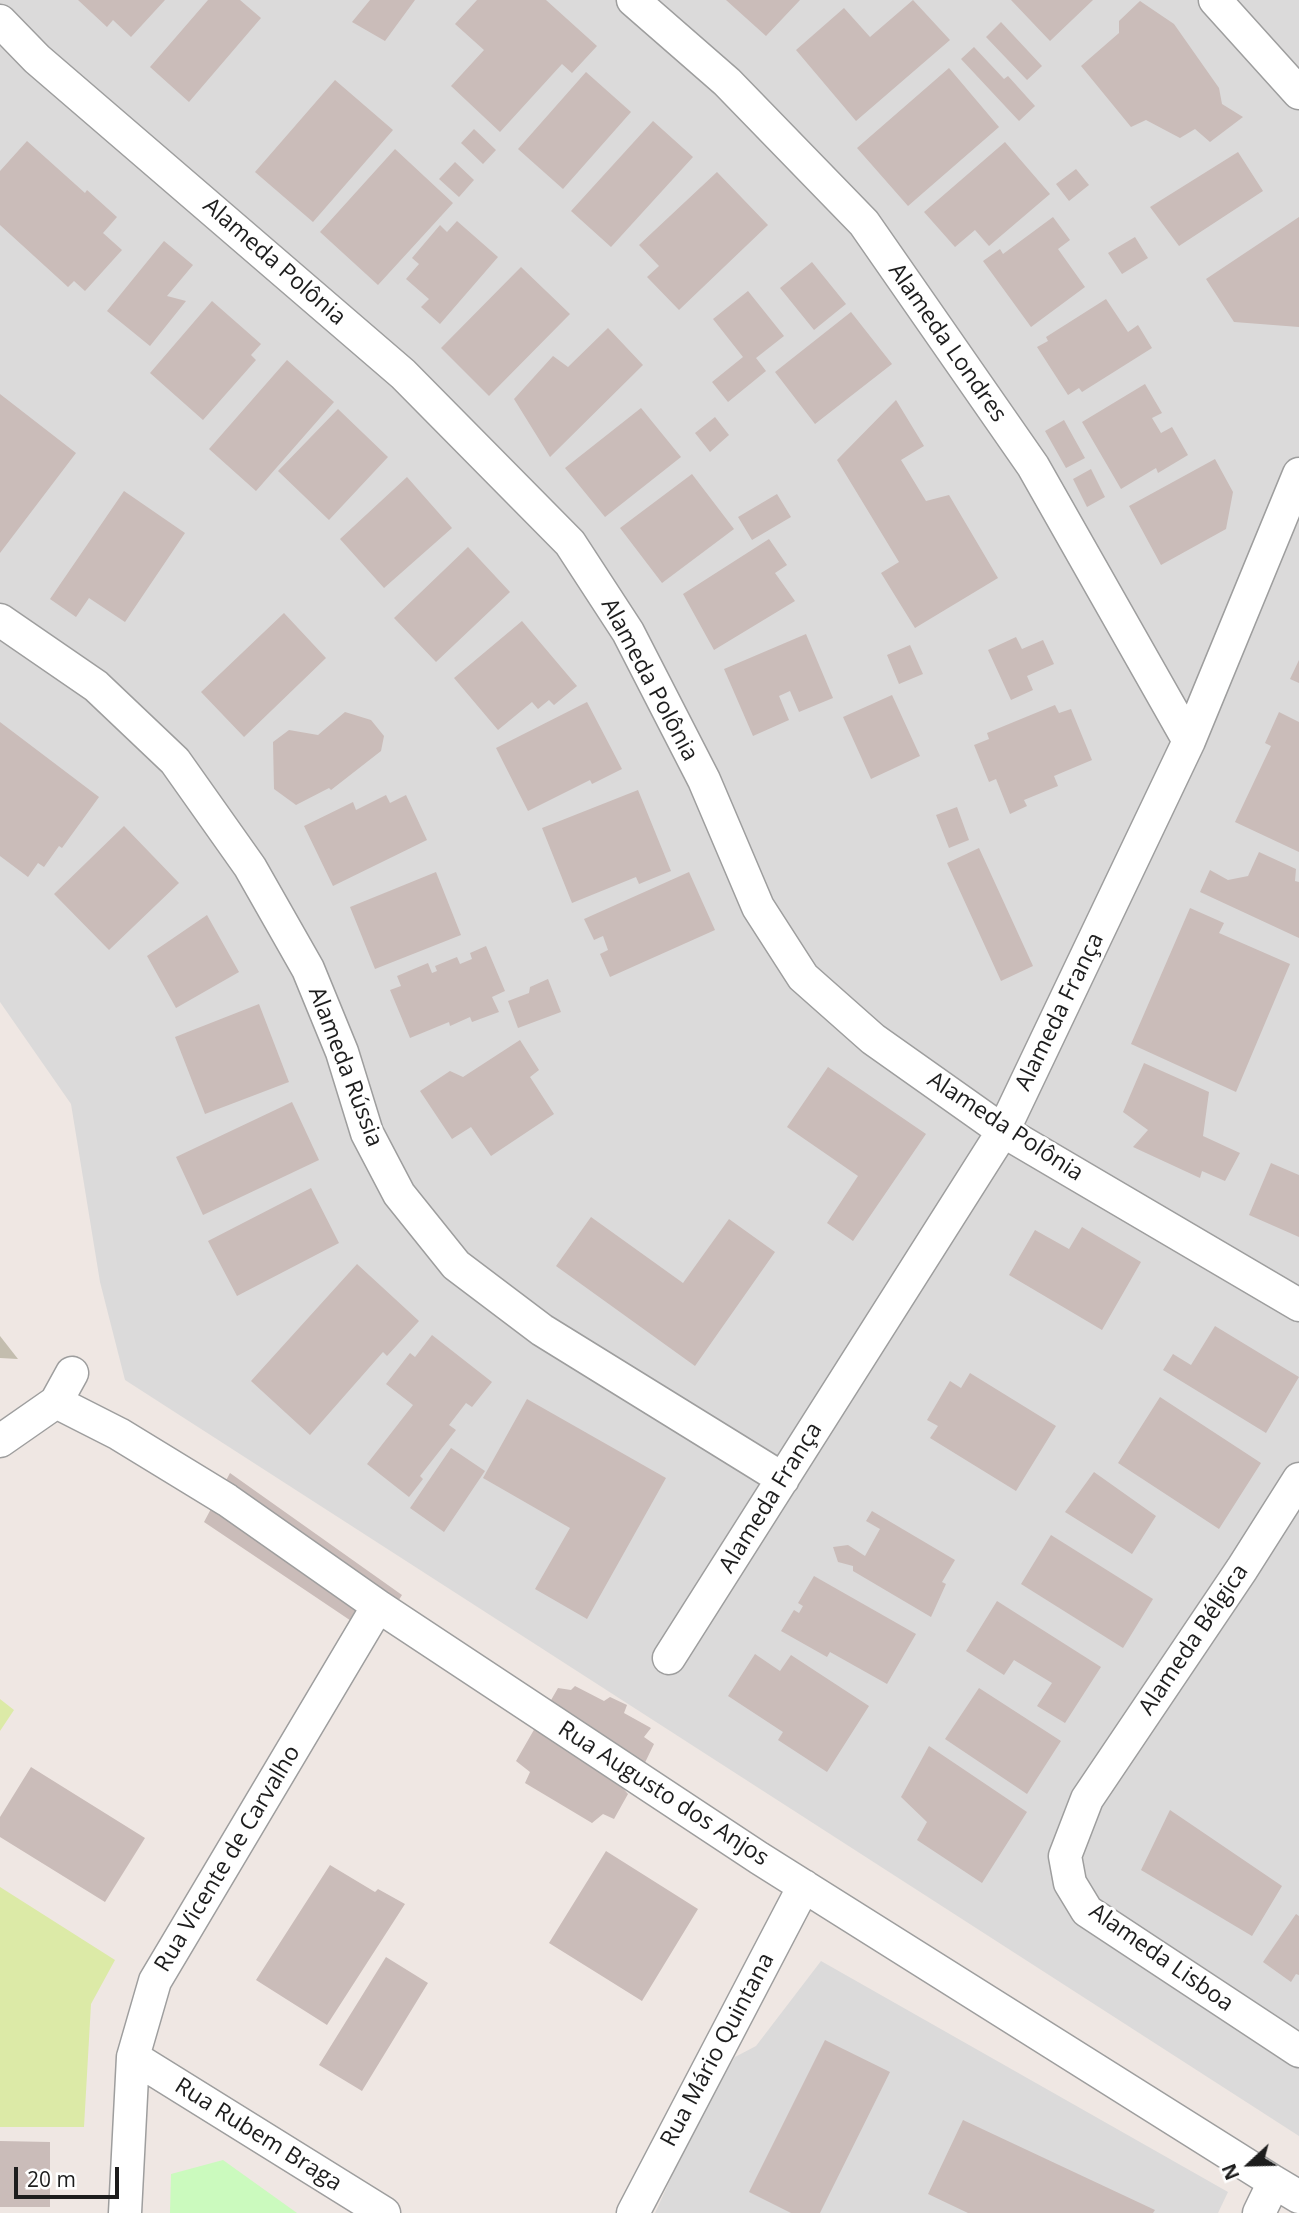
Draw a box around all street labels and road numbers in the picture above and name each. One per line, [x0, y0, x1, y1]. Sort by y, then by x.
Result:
street label: Alameda Polônia [197, 192, 351, 332]
street label: Alameda Londres [882, 258, 1012, 428]
street label: Alameda Polônia [595, 594, 703, 766]
street label: Alameda França [1010, 929, 1110, 1095]
street label: Alameda Rússia [302, 983, 388, 1151]
street label: Alameda Polônia [922, 1066, 1088, 1188]
street label: Alameda França [714, 1418, 828, 1578]
street label: Alameda Bélgica [1133, 1559, 1255, 1721]
street label: Rua Augusto dos Anjos [553, 1716, 773, 1872]
street label: Rua Vicente de Carvalho [149, 1741, 307, 1977]
street label: Alameda Lisboa [1084, 1898, 1238, 2018]
street label: Rua Mário Quintana [655, 1948, 781, 2152]
street label: Rua Rubem Braga [169, 2072, 347, 2198]

